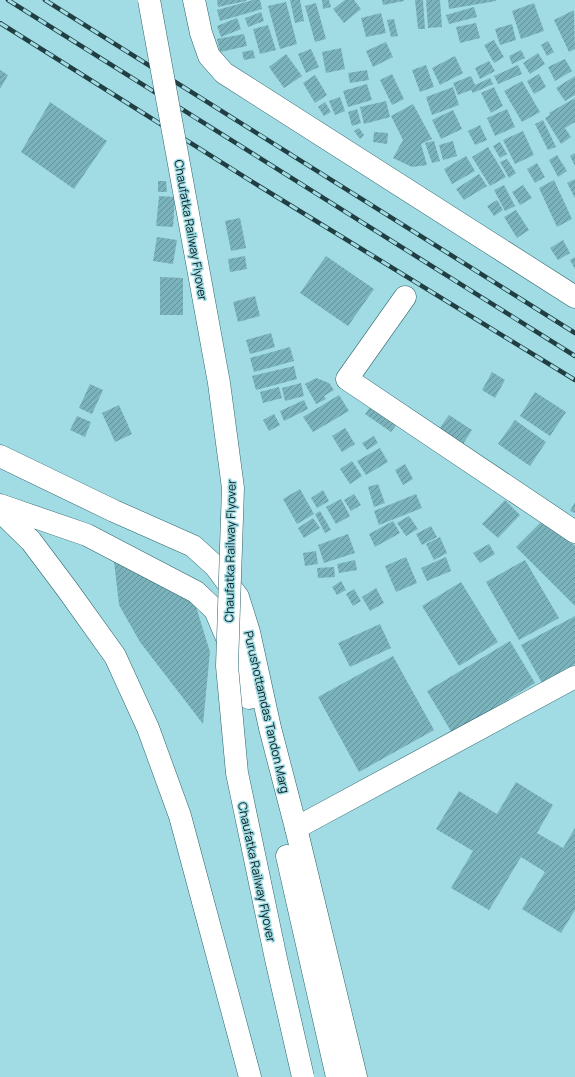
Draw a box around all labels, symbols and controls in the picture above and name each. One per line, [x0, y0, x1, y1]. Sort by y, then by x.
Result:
street label: Chaufatka Railway Flyover [170, 158, 212, 302]
street label: Chaufatka Railway Flyover [220, 479, 240, 623]
street label: Purushottamdas Tandon Marg [240, 629, 294, 795]
street label: Chaufatka Railway Flyover [234, 800, 280, 944]

